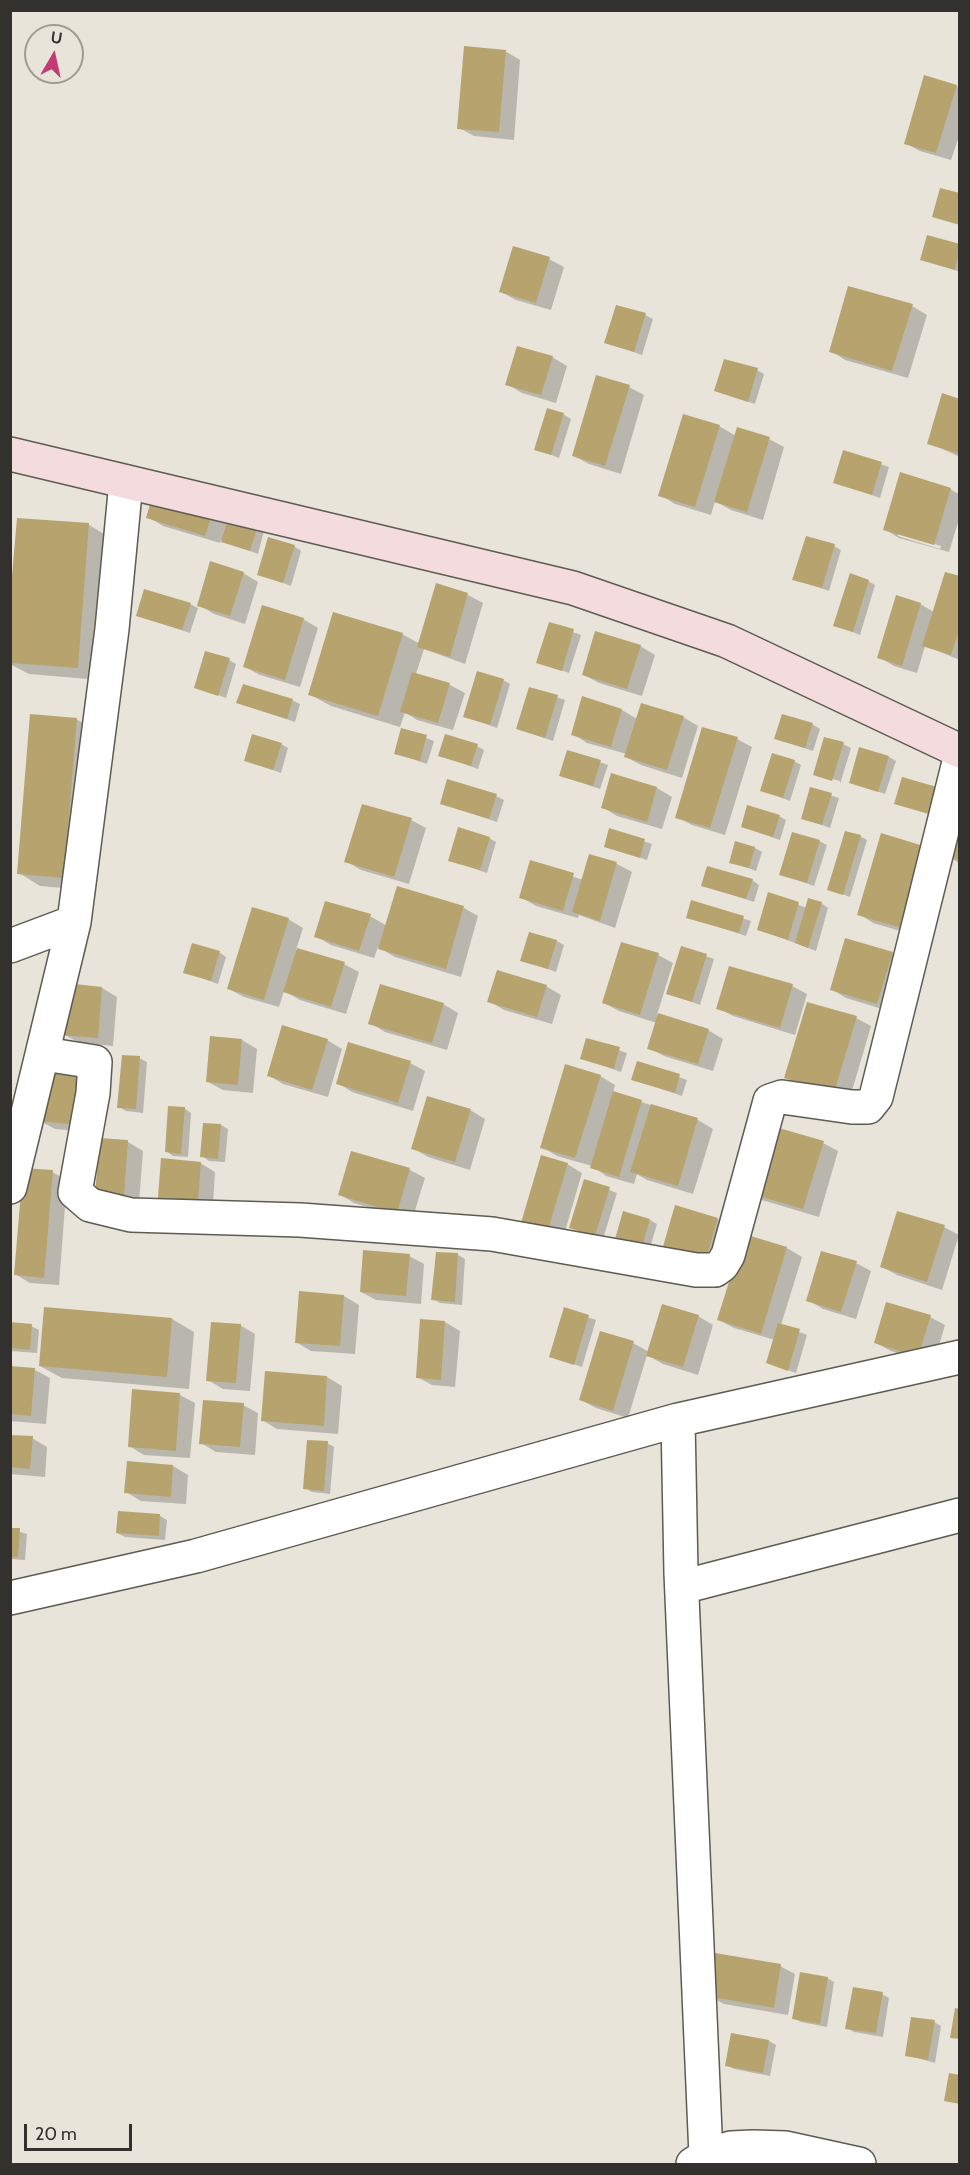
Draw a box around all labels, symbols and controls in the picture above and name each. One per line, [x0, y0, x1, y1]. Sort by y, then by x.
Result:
north arrow [24, 24, 84, 84]
text: U [49, 27, 64, 48]
scale bar [27, 2112, 135, 2150]
text: 20 m [35, 2123, 77, 2145]

